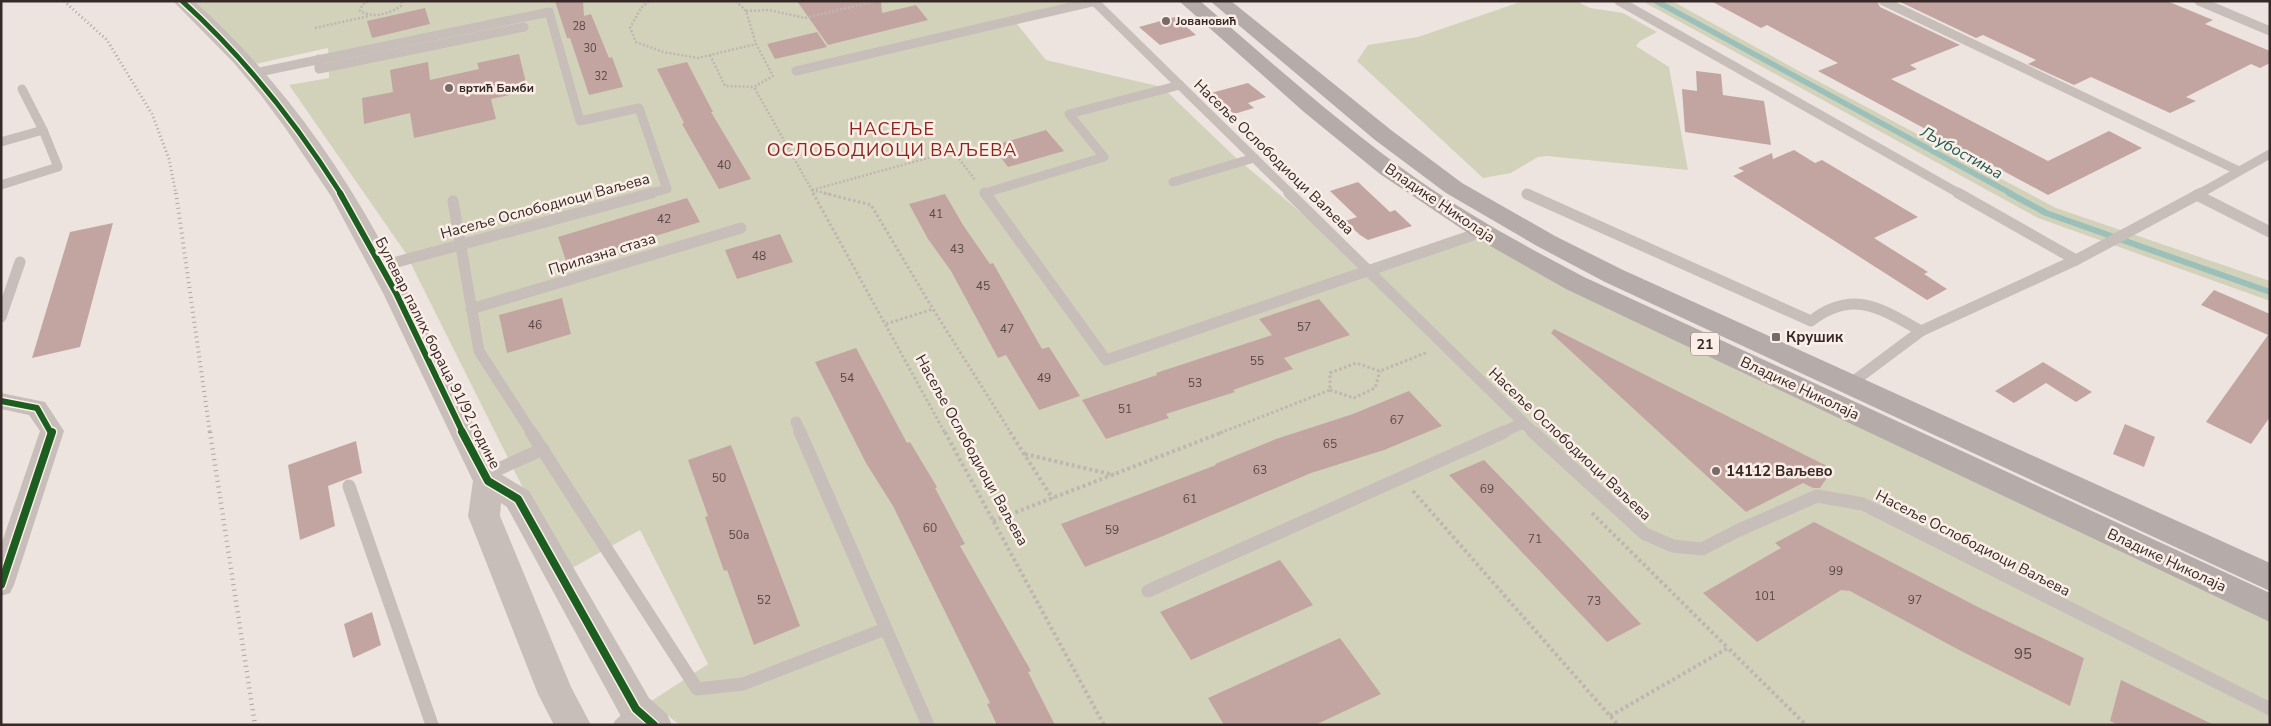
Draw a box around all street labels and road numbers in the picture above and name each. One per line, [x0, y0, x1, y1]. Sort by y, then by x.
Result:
street label: Насеље Ослободиоци Ваљева [1189, 75, 1359, 239]
street label: Владике Николаја [1381, 159, 1499, 247]
street label: Насеље Ослободиоци Ваљева [438, 168, 652, 244]
street label: Прилазна стаза [546, 228, 658, 280]
street label: Булевар палих бораца 91/92 године [371, 234, 505, 472]
road number: 21 [1691, 332, 1719, 356]
street label: Насеље Ослободиоци Ваљева [911, 351, 1033, 549]
street label: Владике Николаја [1737, 352, 1863, 424]
street label: Насеље Ослободиоци Ваљева [1484, 363, 1656, 525]
street label: Насеље Ослободиоци Ваљева [1872, 485, 2074, 601]
street label: Владике Николаја [2104, 524, 2230, 596]

